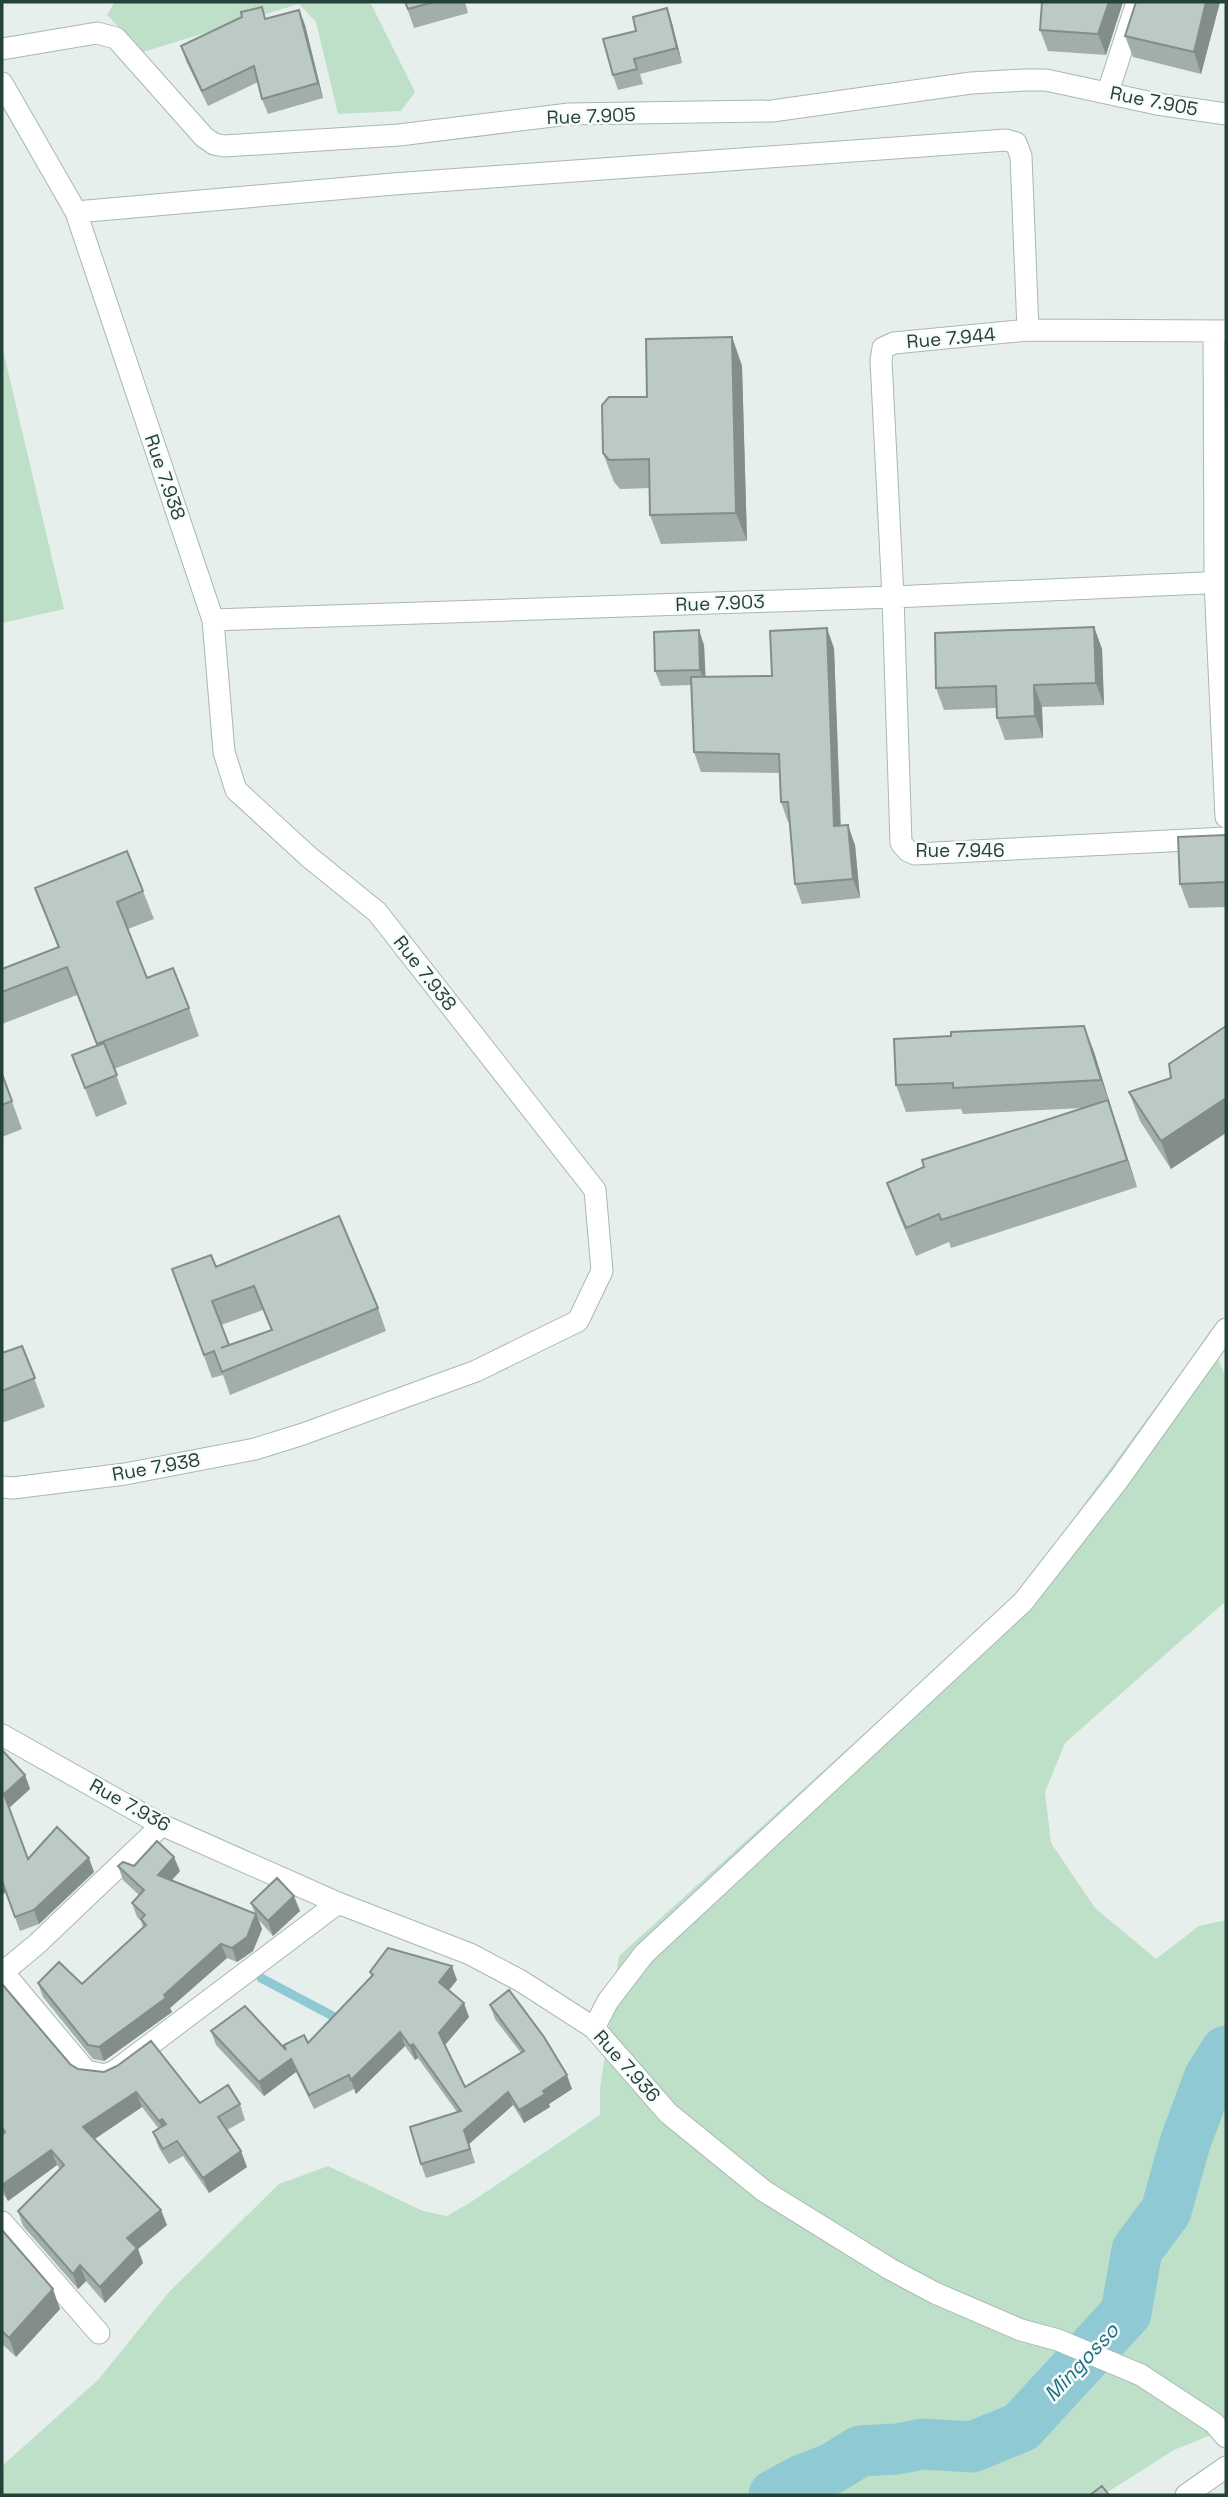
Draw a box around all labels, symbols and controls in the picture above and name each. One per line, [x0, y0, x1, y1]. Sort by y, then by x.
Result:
street label: Rue 7.905 [1108, 80, 1200, 122]
street label: Rue 7.905 [546, 102, 636, 130]
street label: Rue 7.944 [905, 322, 997, 354]
street label: Rue 7.938 [139, 431, 191, 523]
street label: Rue 7.903 [675, 589, 765, 617]
street label: Rue 7.946 [915, 838, 1005, 863]
street label: Rue 7.938 [388, 930, 462, 1016]
street label: Rue 7.938 [110, 1447, 202, 1487]
street label: Rue 7.936 [85, 1773, 175, 1837]
street label: Rue 7.936 [588, 2025, 666, 2107]
water label: Mingosso [1038, 2316, 1125, 2407]

